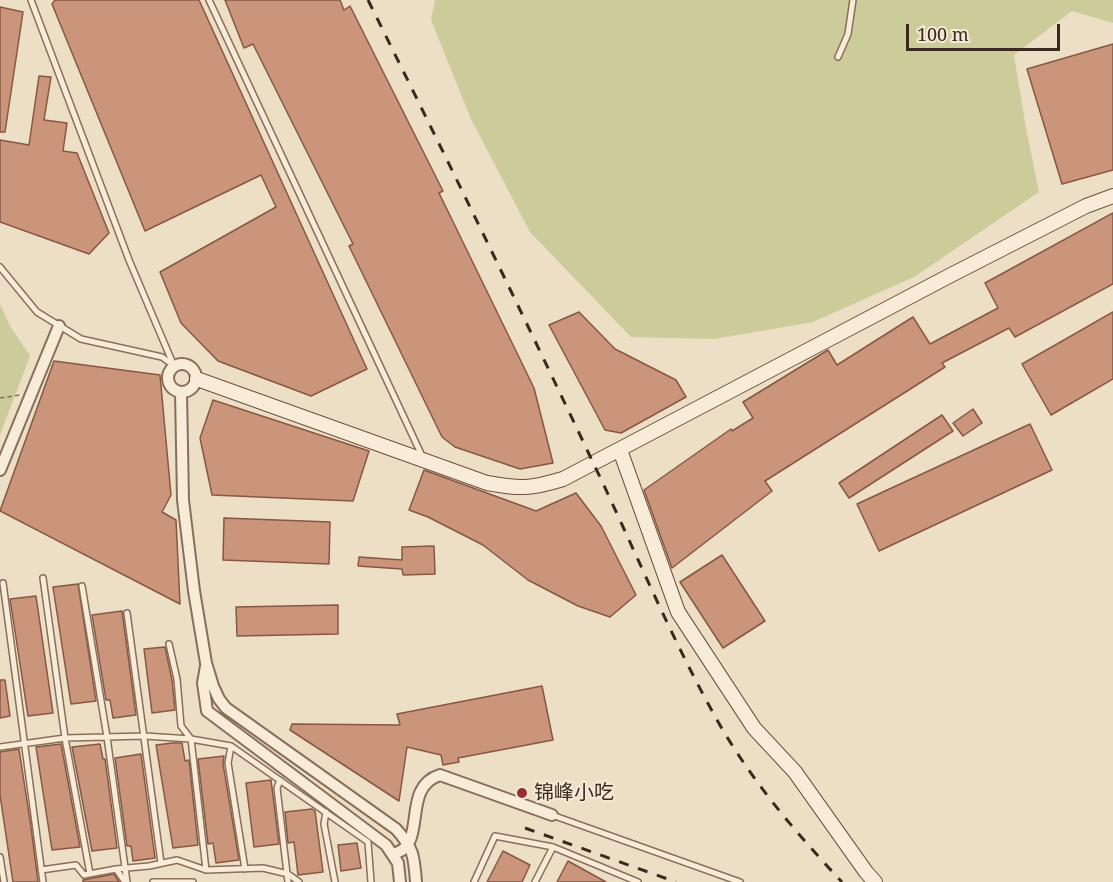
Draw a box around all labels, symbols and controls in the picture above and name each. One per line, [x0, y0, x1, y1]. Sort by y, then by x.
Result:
scale bar [909, 12, 1064, 50]
text: 100 m [917, 22, 969, 46]
place label: 锦峰小吃 [534, 781, 614, 805]
marker: 锦峰小吃 [515, 786, 529, 800]

